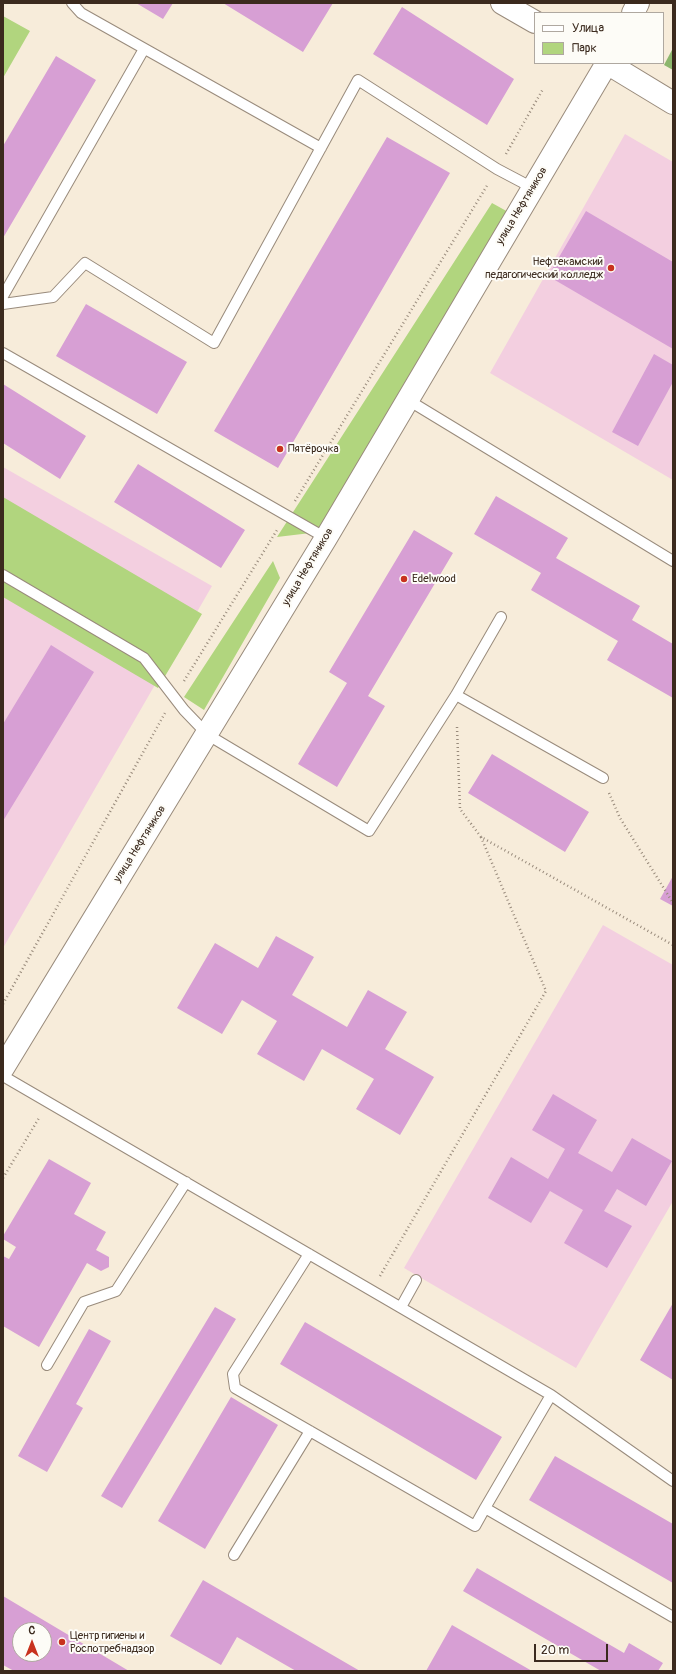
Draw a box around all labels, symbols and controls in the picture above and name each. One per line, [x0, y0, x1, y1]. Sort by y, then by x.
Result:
legend [534, 12, 664, 64]
text: Улица [572, 21, 604, 36]
text: Парк [572, 41, 597, 56]
street label: улица Нефтяников [494, 165, 550, 247]
place label: Нефтекамский педагогический колледж [485, 255, 603, 281]
marker: Нефтекамский педагогический колледж [606, 263, 616, 273]
place label: Пятёрочка [288, 442, 339, 456]
marker: Пятёрочка [275, 444, 285, 454]
street label: улица Нефтяников [280, 526, 336, 608]
place label: Edelwood [412, 572, 456, 586]
marker: Edelwood [399, 574, 409, 584]
street label: улица Нефтяников [111, 803, 169, 885]
north arrow [12, 1622, 52, 1662]
text: С [29, 1624, 35, 1637]
place label: Центр гигиены и Роспотребнадзор [70, 1629, 155, 1655]
scale bar [536, 1636, 610, 1662]
marker: Центр гигиены и Роспотребнадзор [57, 1637, 67, 1647]
text: 20 m [541, 1643, 569, 1658]

